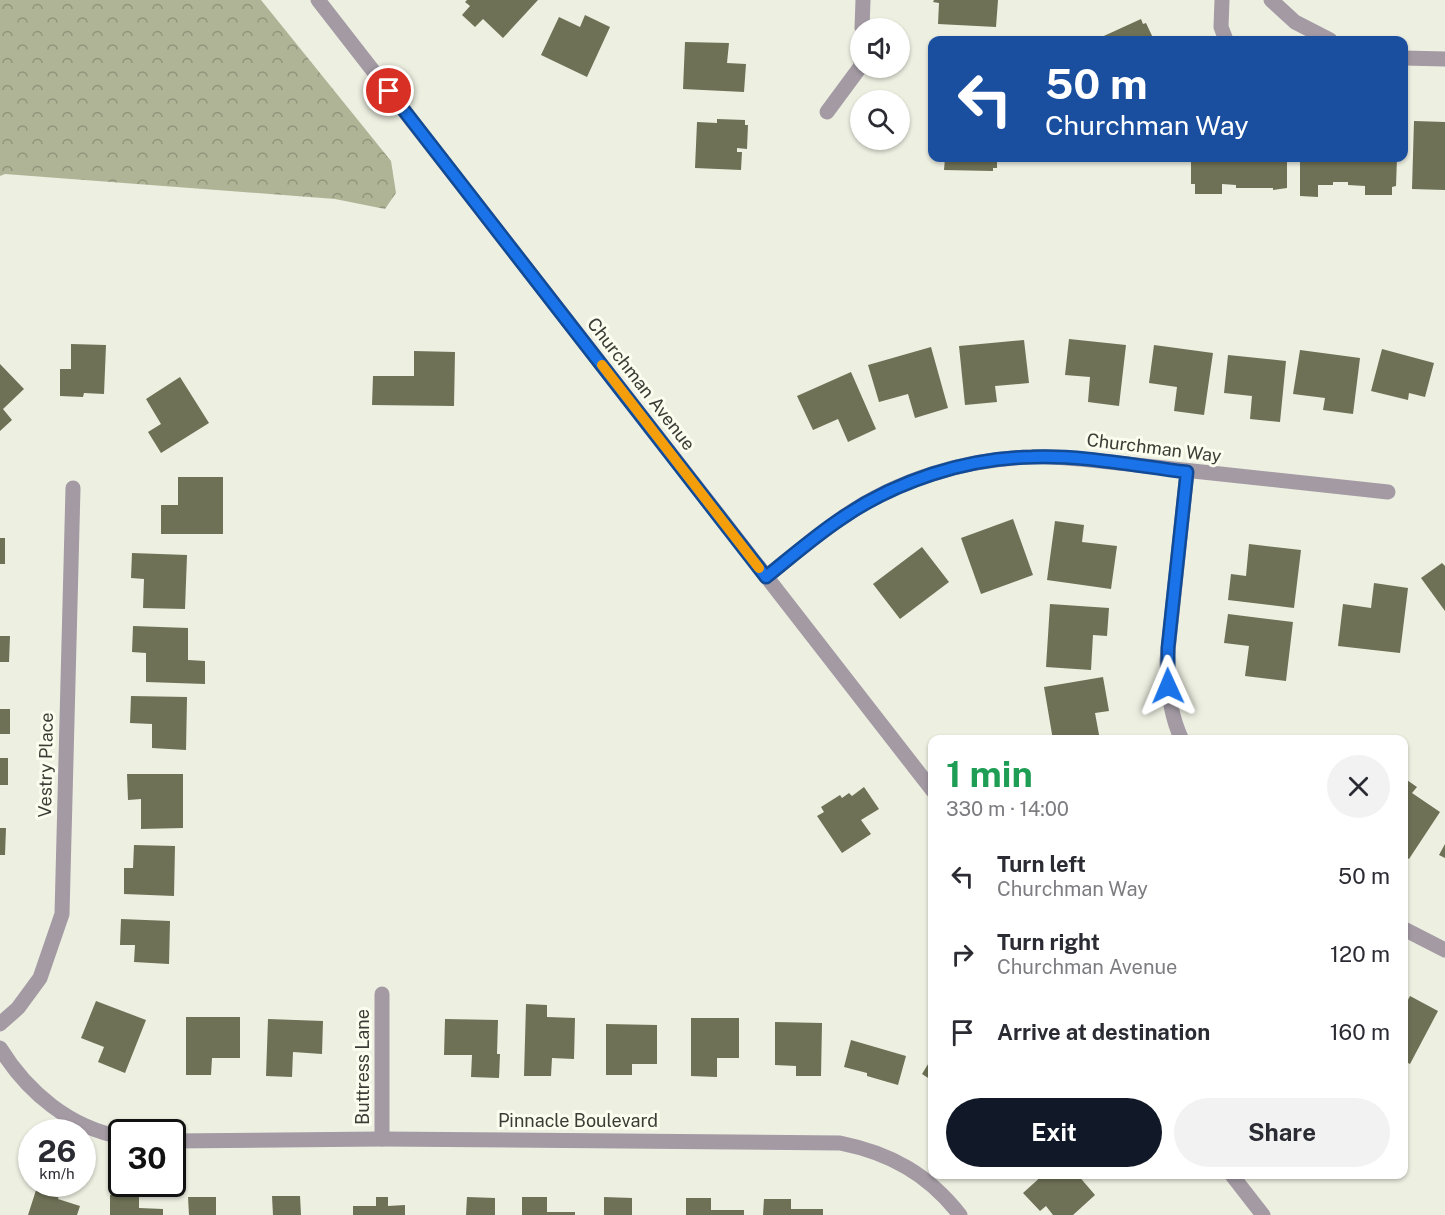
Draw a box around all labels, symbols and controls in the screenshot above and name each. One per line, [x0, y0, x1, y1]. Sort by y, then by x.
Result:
map controls [850, 18, 910, 150]
button: sound [850, 18, 910, 78]
text: 50 m [1045, 59, 1148, 108]
icon: left [946, 60, 1024, 138]
pin [363, 65, 414, 116]
icon: arrive [372, 74, 405, 107]
button: search [850, 90, 910, 150]
text: Churchman Way [1045, 109, 1249, 141]
street label: Churchman Avenue [583, 313, 700, 454]
street label: Churchman Way [1085, 429, 1223, 466]
position arrow [1136, 654, 1200, 718]
street label: Vestry Place [34, 712, 57, 818]
text: 1 min [946, 753, 1033, 795]
button: close [1327, 755, 1390, 818]
text: 330 m · 14:00 [946, 797, 1069, 821]
text: Turn left [997, 851, 1086, 877]
icon: left [946, 860, 979, 893]
text: 50 m [1338, 863, 1390, 889]
text: Churchman Way [997, 877, 1148, 901]
text: Turn right [997, 929, 1100, 955]
icon: right [946, 938, 979, 971]
text: 120 m [1330, 941, 1390, 967]
text: Churchman Avenue [997, 955, 1177, 979]
street label: Buttress Lane [352, 1009, 373, 1125]
icon: arrive [946, 1016, 979, 1049]
text: Arrive at destination [997, 1019, 1210, 1045]
text: 160 m [1330, 1019, 1390, 1045]
button: Exit [946, 1098, 1162, 1167]
button: Share [1174, 1098, 1390, 1167]
street label: Pinnacle Boulevard [498, 1110, 658, 1131]
speed limit sign: 30 [108, 1119, 186, 1197]
text: 26 [38, 1133, 76, 1169]
text: km/h [39, 1165, 75, 1182]

